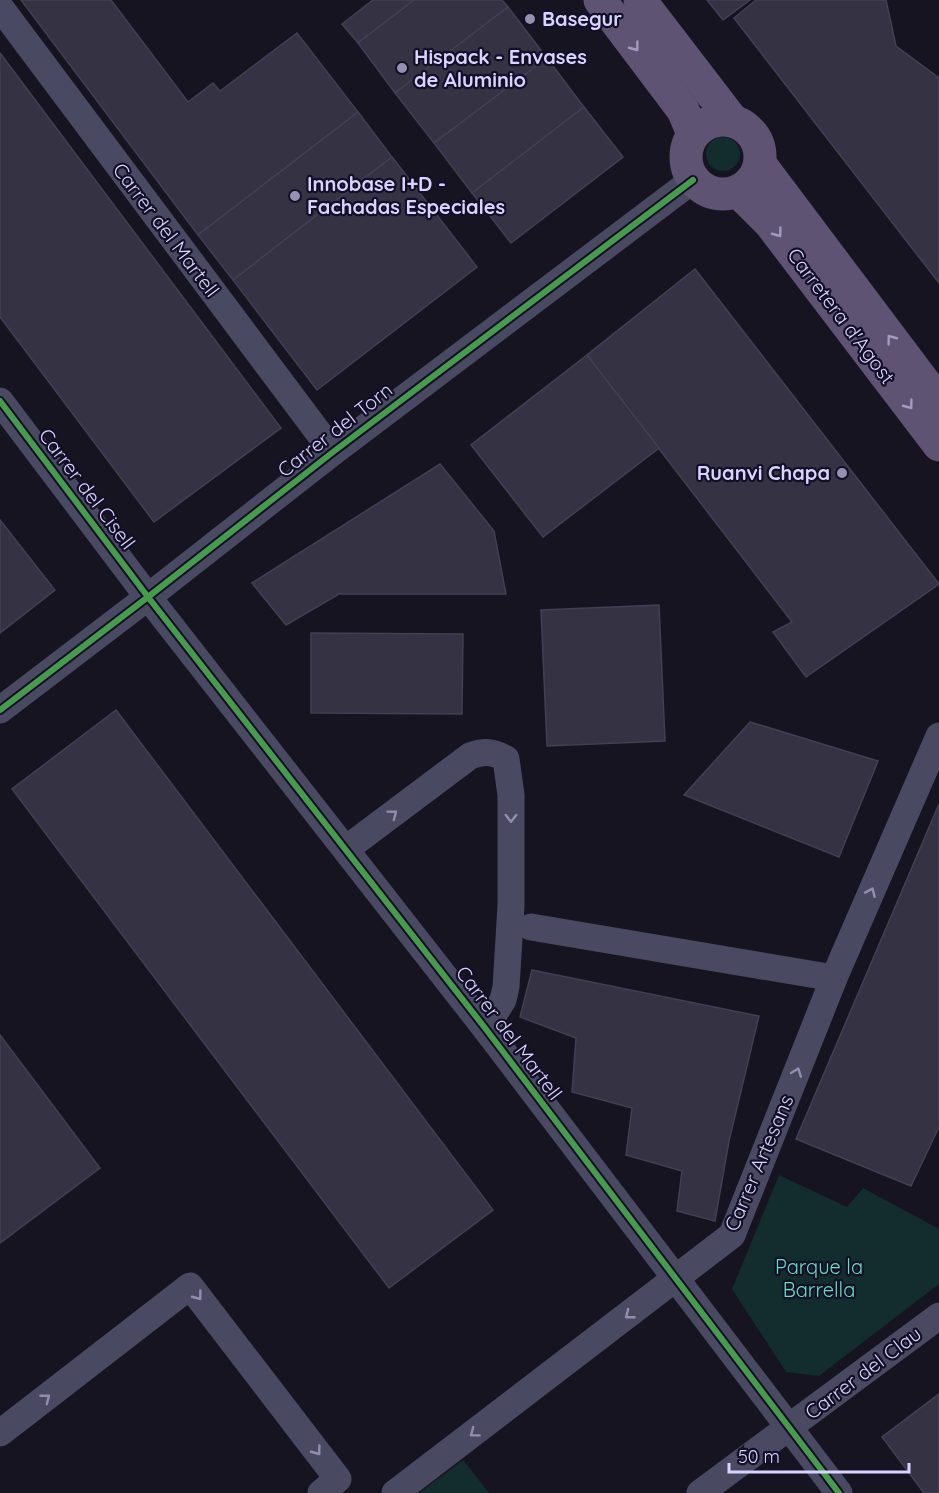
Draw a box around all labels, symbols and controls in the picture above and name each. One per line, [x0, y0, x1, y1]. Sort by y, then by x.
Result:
place label: Basegur [542, 6, 622, 31]
marker: Basegur [523, 12, 537, 26]
one-way arrow [628, 40, 639, 51]
place label: Hispack - Envases de Aluminio [414, 44, 587, 92]
marker: Hispack - Envases de Aluminio [395, 61, 409, 75]
street label: Carrer del Martell [108, 158, 225, 302]
place label: Innobase I+D - Fachadas Especiales [307, 171, 505, 219]
marker: Innobase I+D - Fachadas Especiales [288, 189, 302, 203]
one-way arrow [771, 227, 782, 238]
street label: Carretera d'Agost [782, 243, 901, 389]
one-way arrow [888, 334, 899, 345]
street label: Carrer del Torn [272, 377, 397, 482]
one-way arrow [901, 399, 912, 410]
street label: Carrer del Cisell [34, 423, 141, 554]
place label: Ruanvi Chapa [697, 460, 830, 485]
marker: Ruanvi Chapa [835, 466, 849, 480]
one-way arrow [386, 811, 397, 822]
one-way arrow [505, 814, 517, 823]
one-way arrow [864, 887, 876, 898]
street label: Carrer del Martell [451, 961, 568, 1105]
one-way arrow [789, 1067, 802, 1078]
street label: Carrer Artesans [719, 1091, 799, 1235]
park label: Parque la Barrella [775, 1254, 863, 1302]
one-way arrow [191, 1290, 202, 1301]
one-way arrow [624, 1308, 635, 1319]
street label: Carrer del Clau [800, 1321, 926, 1424]
one-way arrow [40, 1394, 51, 1405]
one-way arrow [469, 1426, 480, 1437]
scale bar [729, 1436, 909, 1474]
one-way arrow [309, 1445, 320, 1456]
text: 50 m [738, 1445, 780, 1468]

